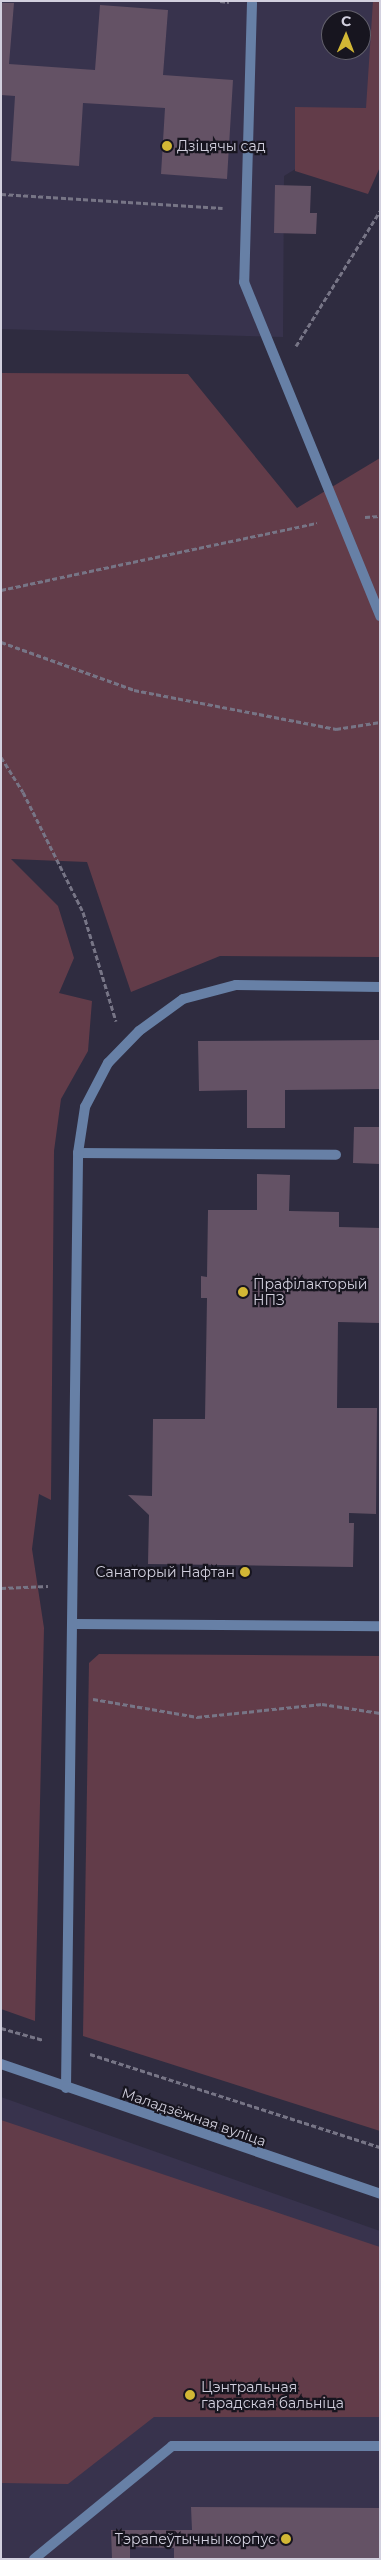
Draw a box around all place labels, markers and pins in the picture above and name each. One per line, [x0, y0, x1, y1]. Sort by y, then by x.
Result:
place label: Дзіцячы сад [177, 138, 266, 154]
marker: Дзіцячы сад [161, 140, 173, 152]
place label: Прафілакторый НПЗ [253, 1276, 367, 1308]
marker: Прафілакторый НПЗ [237, 1286, 249, 1298]
place label: Санаторый Нафтан [96, 1564, 235, 1580]
marker: Санаторый Нафтан [239, 1566, 251, 1578]
place label: Цэнтральная гарадская бальніца [201, 2379, 344, 2412]
marker: Цэнтральная гарадская бальніца [183, 2388, 197, 2402]
place label: Тэрапеўтычны корпус [115, 2531, 276, 2547]
marker: Тэрапеўтычны корпус [280, 2533, 292, 2545]

